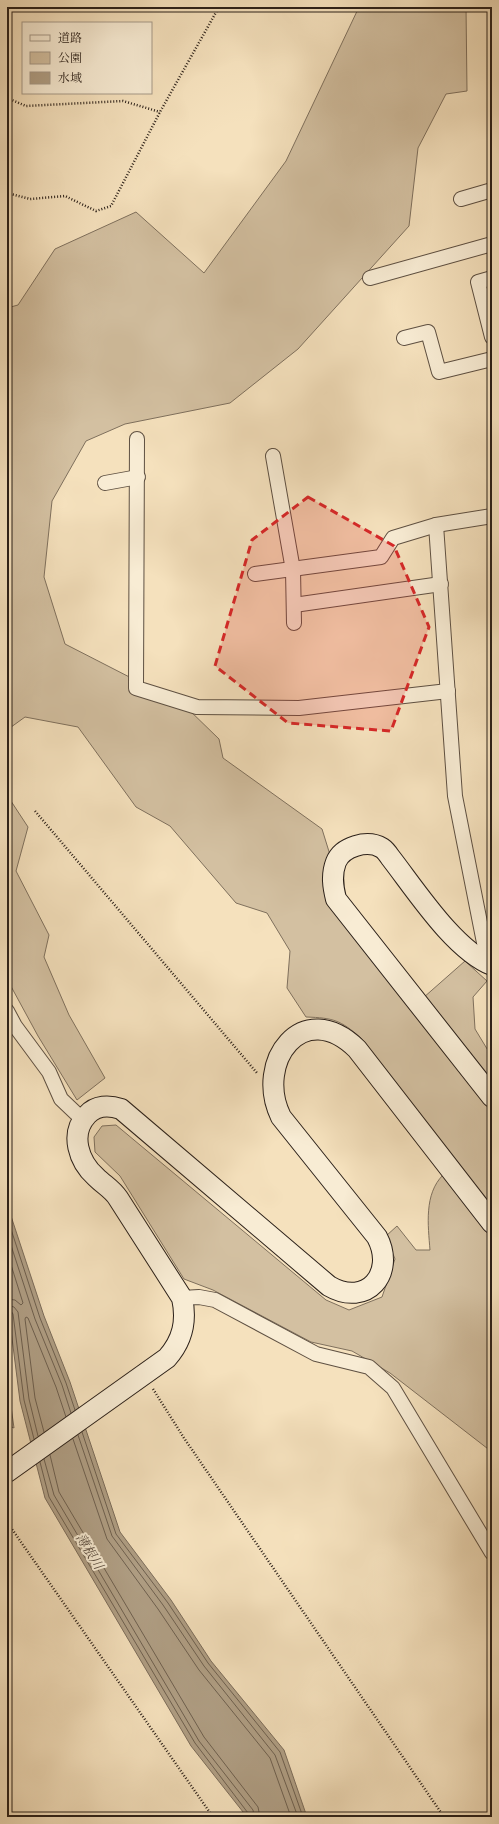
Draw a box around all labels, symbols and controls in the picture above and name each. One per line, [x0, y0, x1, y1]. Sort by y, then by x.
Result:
legend [22, 22, 152, 94]
text: 道路 [58, 31, 82, 47]
text: 公園 [58, 51, 82, 67]
text: 水域 [58, 71, 82, 87]
water label: 薄根川 [70, 1531, 107, 1575]

